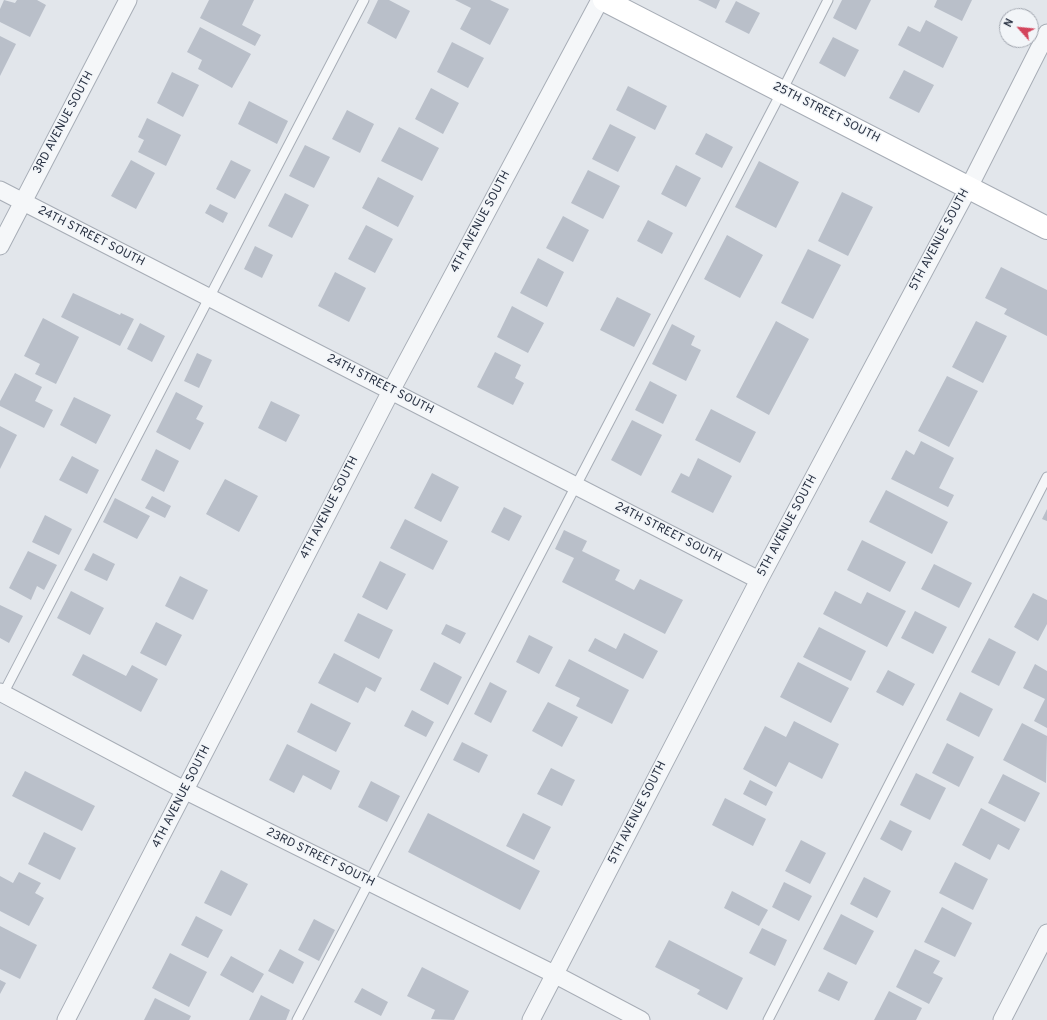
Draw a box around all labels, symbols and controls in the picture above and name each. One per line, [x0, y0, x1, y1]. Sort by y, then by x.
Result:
north arrow [999, 8, 1039, 48]
text: N [1001, 16, 1017, 30]
street label: 3RD AVENUE SOUTH [31, 69, 97, 177]
street label: 25TH STREET SOUTH [770, 80, 882, 146]
street label: 4TH AVENUE SOUTH [448, 169, 514, 275]
street label: 5TH AVENUE SOUTH [907, 187, 973, 293]
street label: 24TH STREET SOUTH [35, 204, 147, 270]
street label: 24TH STREET SOUTH [324, 352, 436, 418]
street label: 4TH AVENUE SOUTH [298, 454, 362, 562]
street label: 5TH AVENUE SOUTH [755, 473, 821, 579]
street label: 24TH STREET SOUTH [612, 500, 724, 566]
street label: 4TH AVENUE SOUTH [150, 743, 214, 851]
street label: 5TH AVENUE SOUTH [606, 759, 670, 867]
street label: 23RD STREET SOUTH [263, 825, 377, 891]

